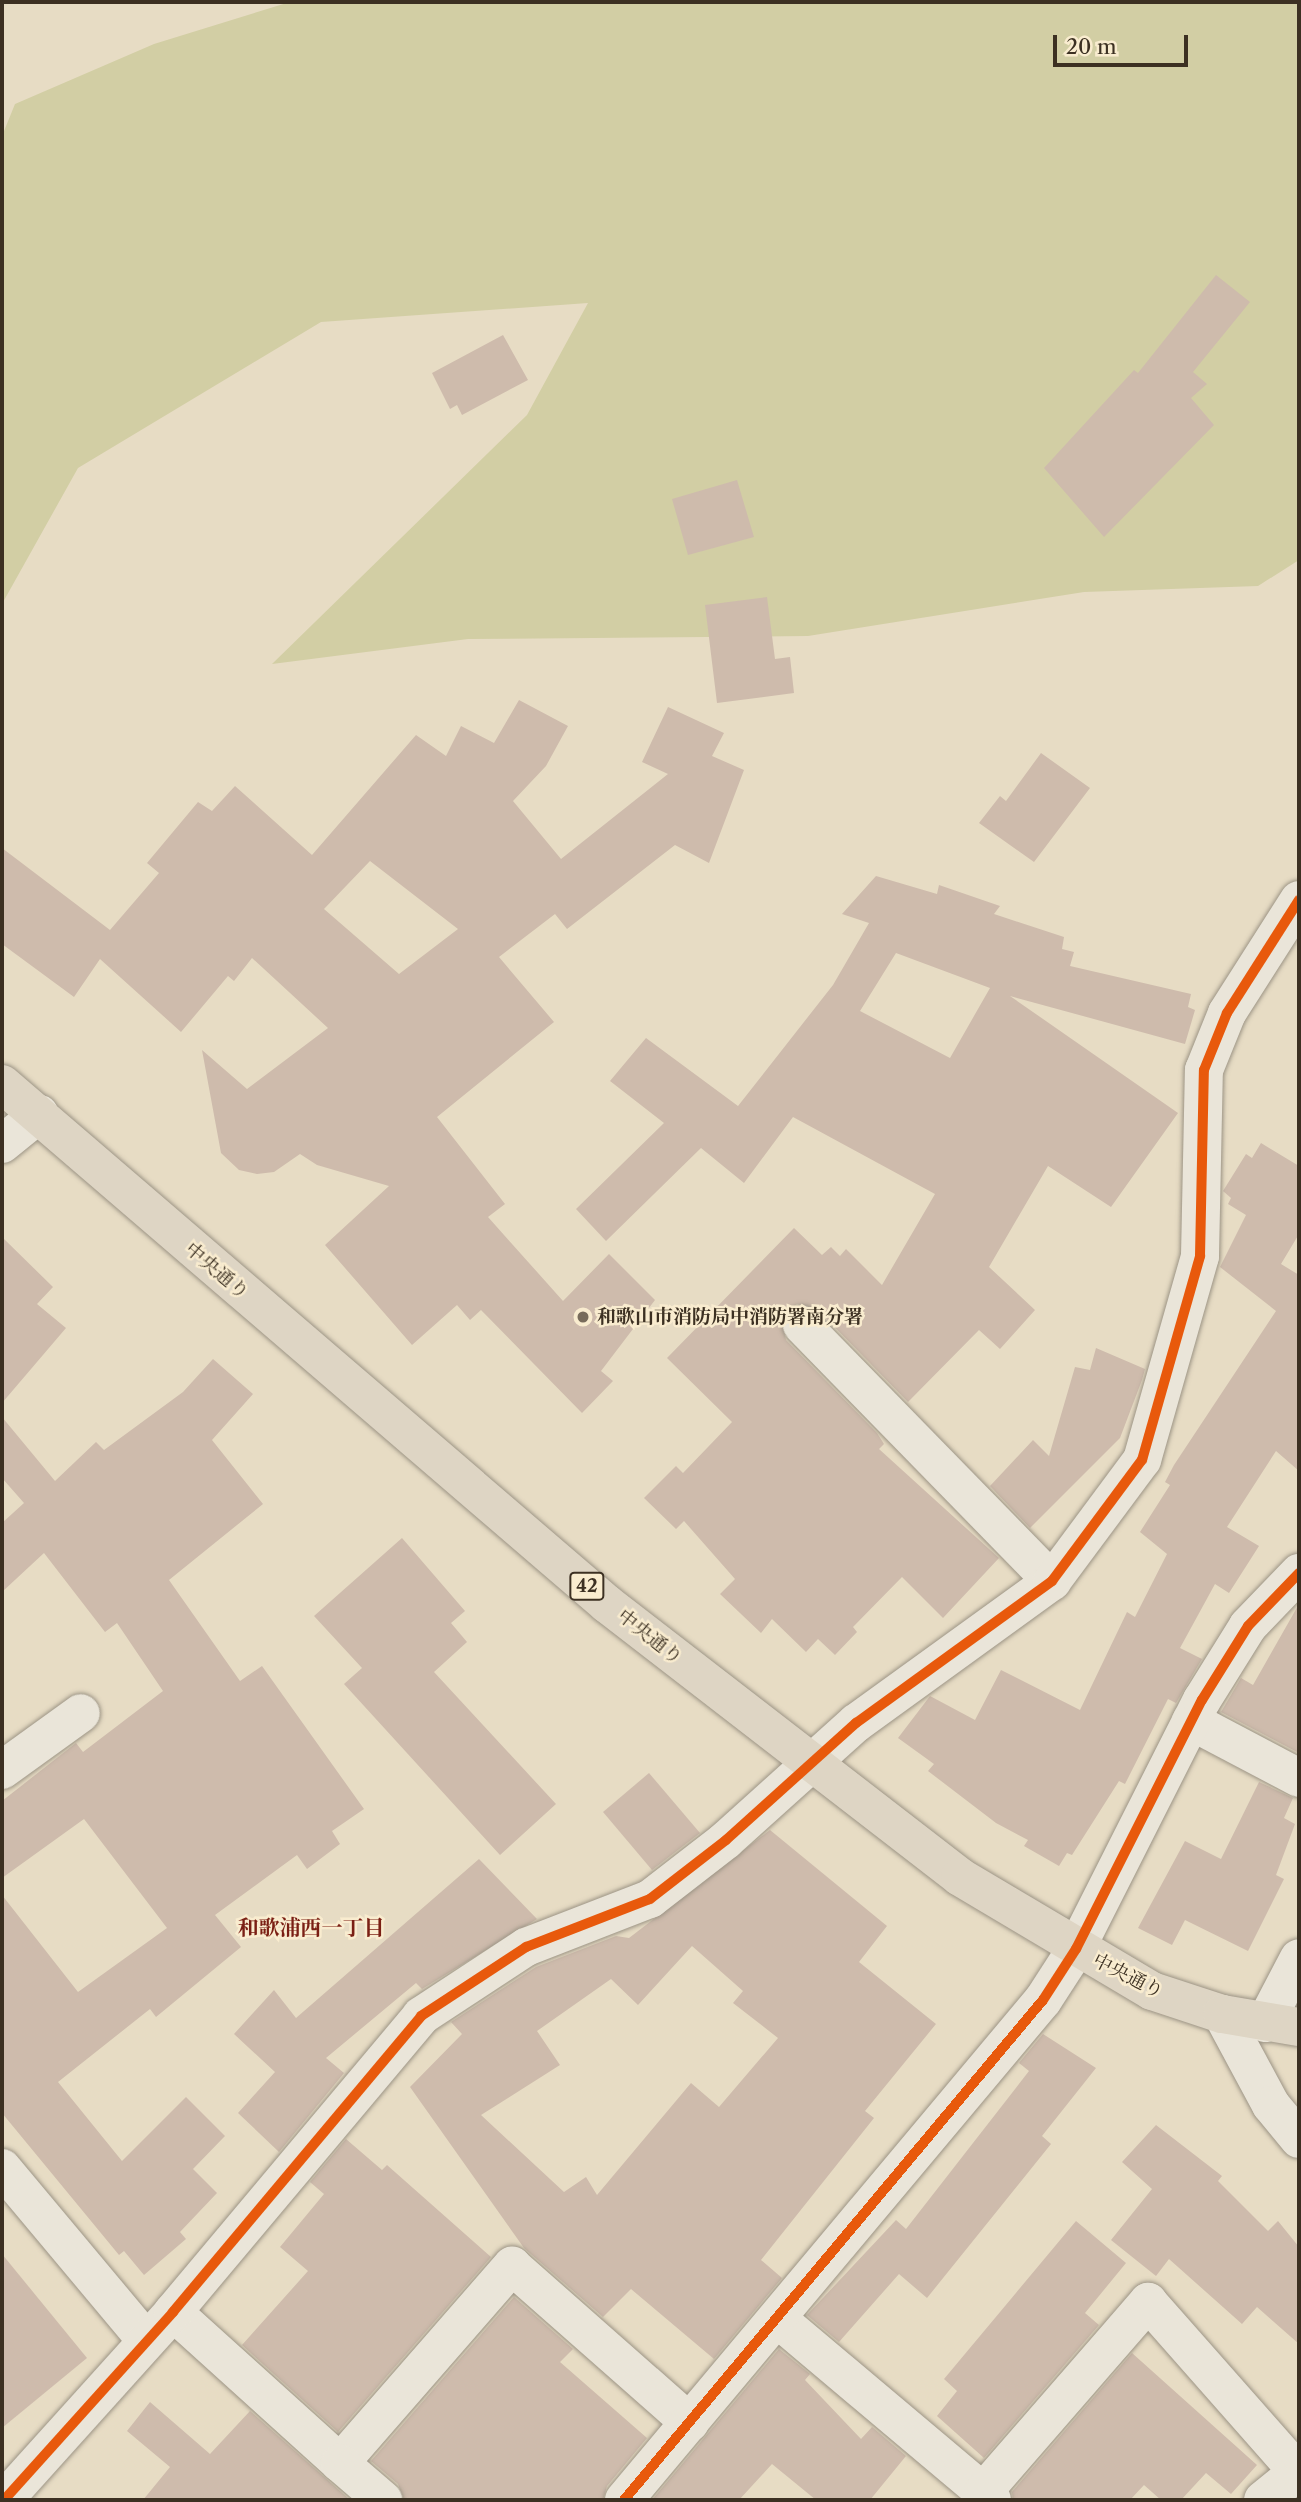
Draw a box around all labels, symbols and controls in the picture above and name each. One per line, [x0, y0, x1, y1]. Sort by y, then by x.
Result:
scale bar [1056, 21, 1191, 65]
text: 20 m [1066, 34, 1117, 59]
street label: 中央通り [181, 1238, 253, 1304]
place label: 和歌山市消防局中消防署南分署 [597, 1306, 863, 1328]
marker: 和歌山市消防局中消防署南分署 [575, 1309, 591, 1325]
road number: 42 [568, 1572, 606, 1601]
street label: 中央通り [613, 1605, 687, 1669]
district label: 和歌浦西一丁目 [238, 1915, 384, 1941]
street label: 中央通り [1089, 1949, 1167, 2003]

